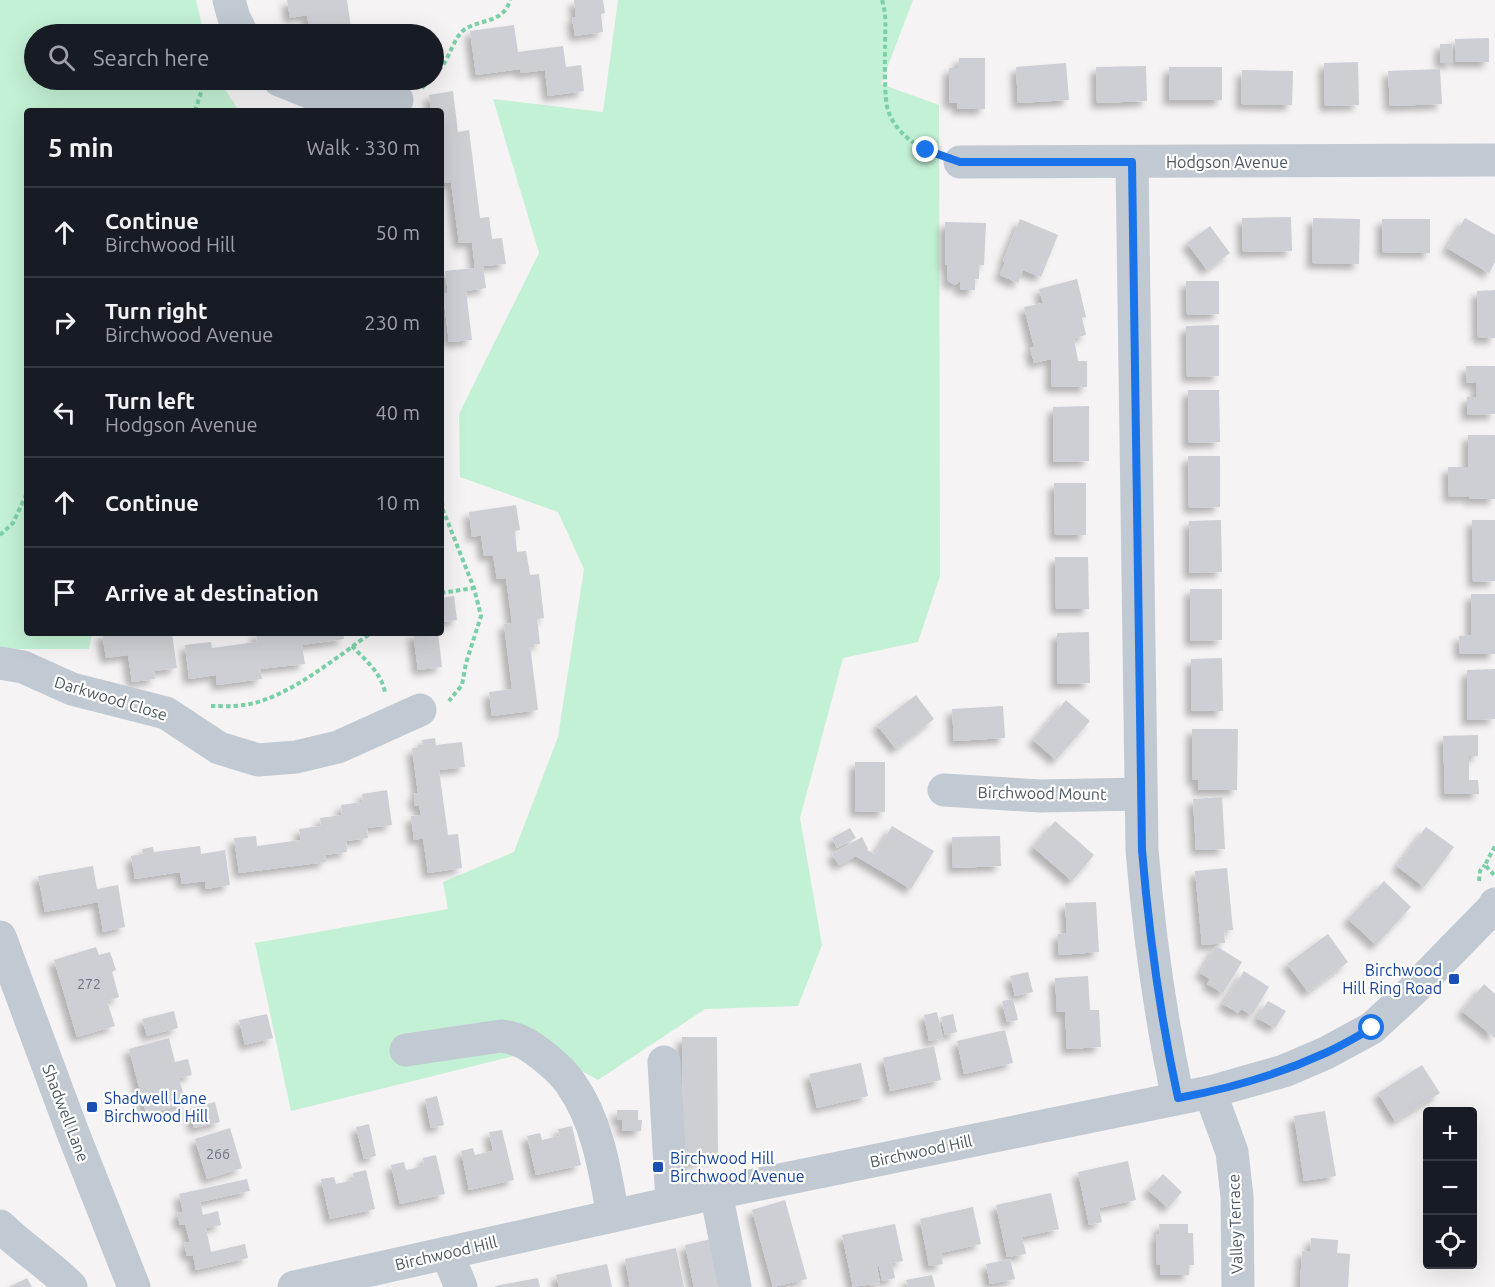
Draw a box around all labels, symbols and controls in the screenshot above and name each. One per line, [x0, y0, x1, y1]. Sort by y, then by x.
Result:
search box [24, 24, 444, 90]
icon: search [45, 41, 78, 74]
text: Search here [93, 45, 209, 70]
text: 5 min [48, 133, 114, 162]
text: Walk · 330 m [307, 136, 420, 159]
route end [912, 136, 938, 162]
street label: Hodgson Avenue [1166, 153, 1288, 171]
text: Continue [105, 208, 199, 233]
icon: ahead [48, 216, 81, 249]
text: 50 m [376, 221, 420, 244]
text: Birchwood Hill [105, 233, 235, 256]
text: Turn right [105, 298, 207, 323]
icon: right [48, 306, 81, 339]
text: 230 m [364, 311, 420, 334]
text: Birchwood Avenue [105, 323, 273, 346]
text: Turn left [105, 388, 195, 413]
icon: left [48, 396, 81, 429]
text: 40 m [376, 401, 420, 424]
text: Hodgson Avenue [105, 413, 258, 436]
icon: ahead [48, 486, 81, 519]
text: Continue [105, 490, 199, 515]
text: 10 m [376, 491, 420, 514]
icon: arrive [48, 576, 81, 609]
text: Arrive at destination [105, 580, 319, 605]
street label: Darkwood Close [52, 672, 170, 724]
street label: Birchwood Mount [978, 783, 1107, 803]
place label: Birchwood Hill Ring Road [1342, 961, 1442, 997]
marker: Birchwood Hill Ring Road [1447, 972, 1461, 986]
house number: 272 [77, 976, 101, 992]
route start [1358, 1014, 1384, 1040]
street label: Shadwell Lane [39, 1062, 93, 1164]
place label: Shadwell Lane Birchwood Hill [104, 1089, 208, 1125]
marker: Shadwell Lane Birchwood Hill [85, 1100, 99, 1114]
map controls [1423, 1107, 1477, 1269]
button: + [1423, 1107, 1477, 1161]
street label: Birchwood Hill [868, 1131, 974, 1171]
house number: 266 [206, 1146, 230, 1162]
place label: Birchwood Hill Birchwood Avenue [670, 1149, 805, 1185]
marker: Birchwood Hill Birchwood Avenue [651, 1160, 665, 1174]
button: − [1423, 1161, 1477, 1215]
street label: Valley Terrace [1224, 1174, 1246, 1274]
button: locate [1423, 1215, 1477, 1269]
street label: Birchwood Hill [393, 1233, 499, 1273]

